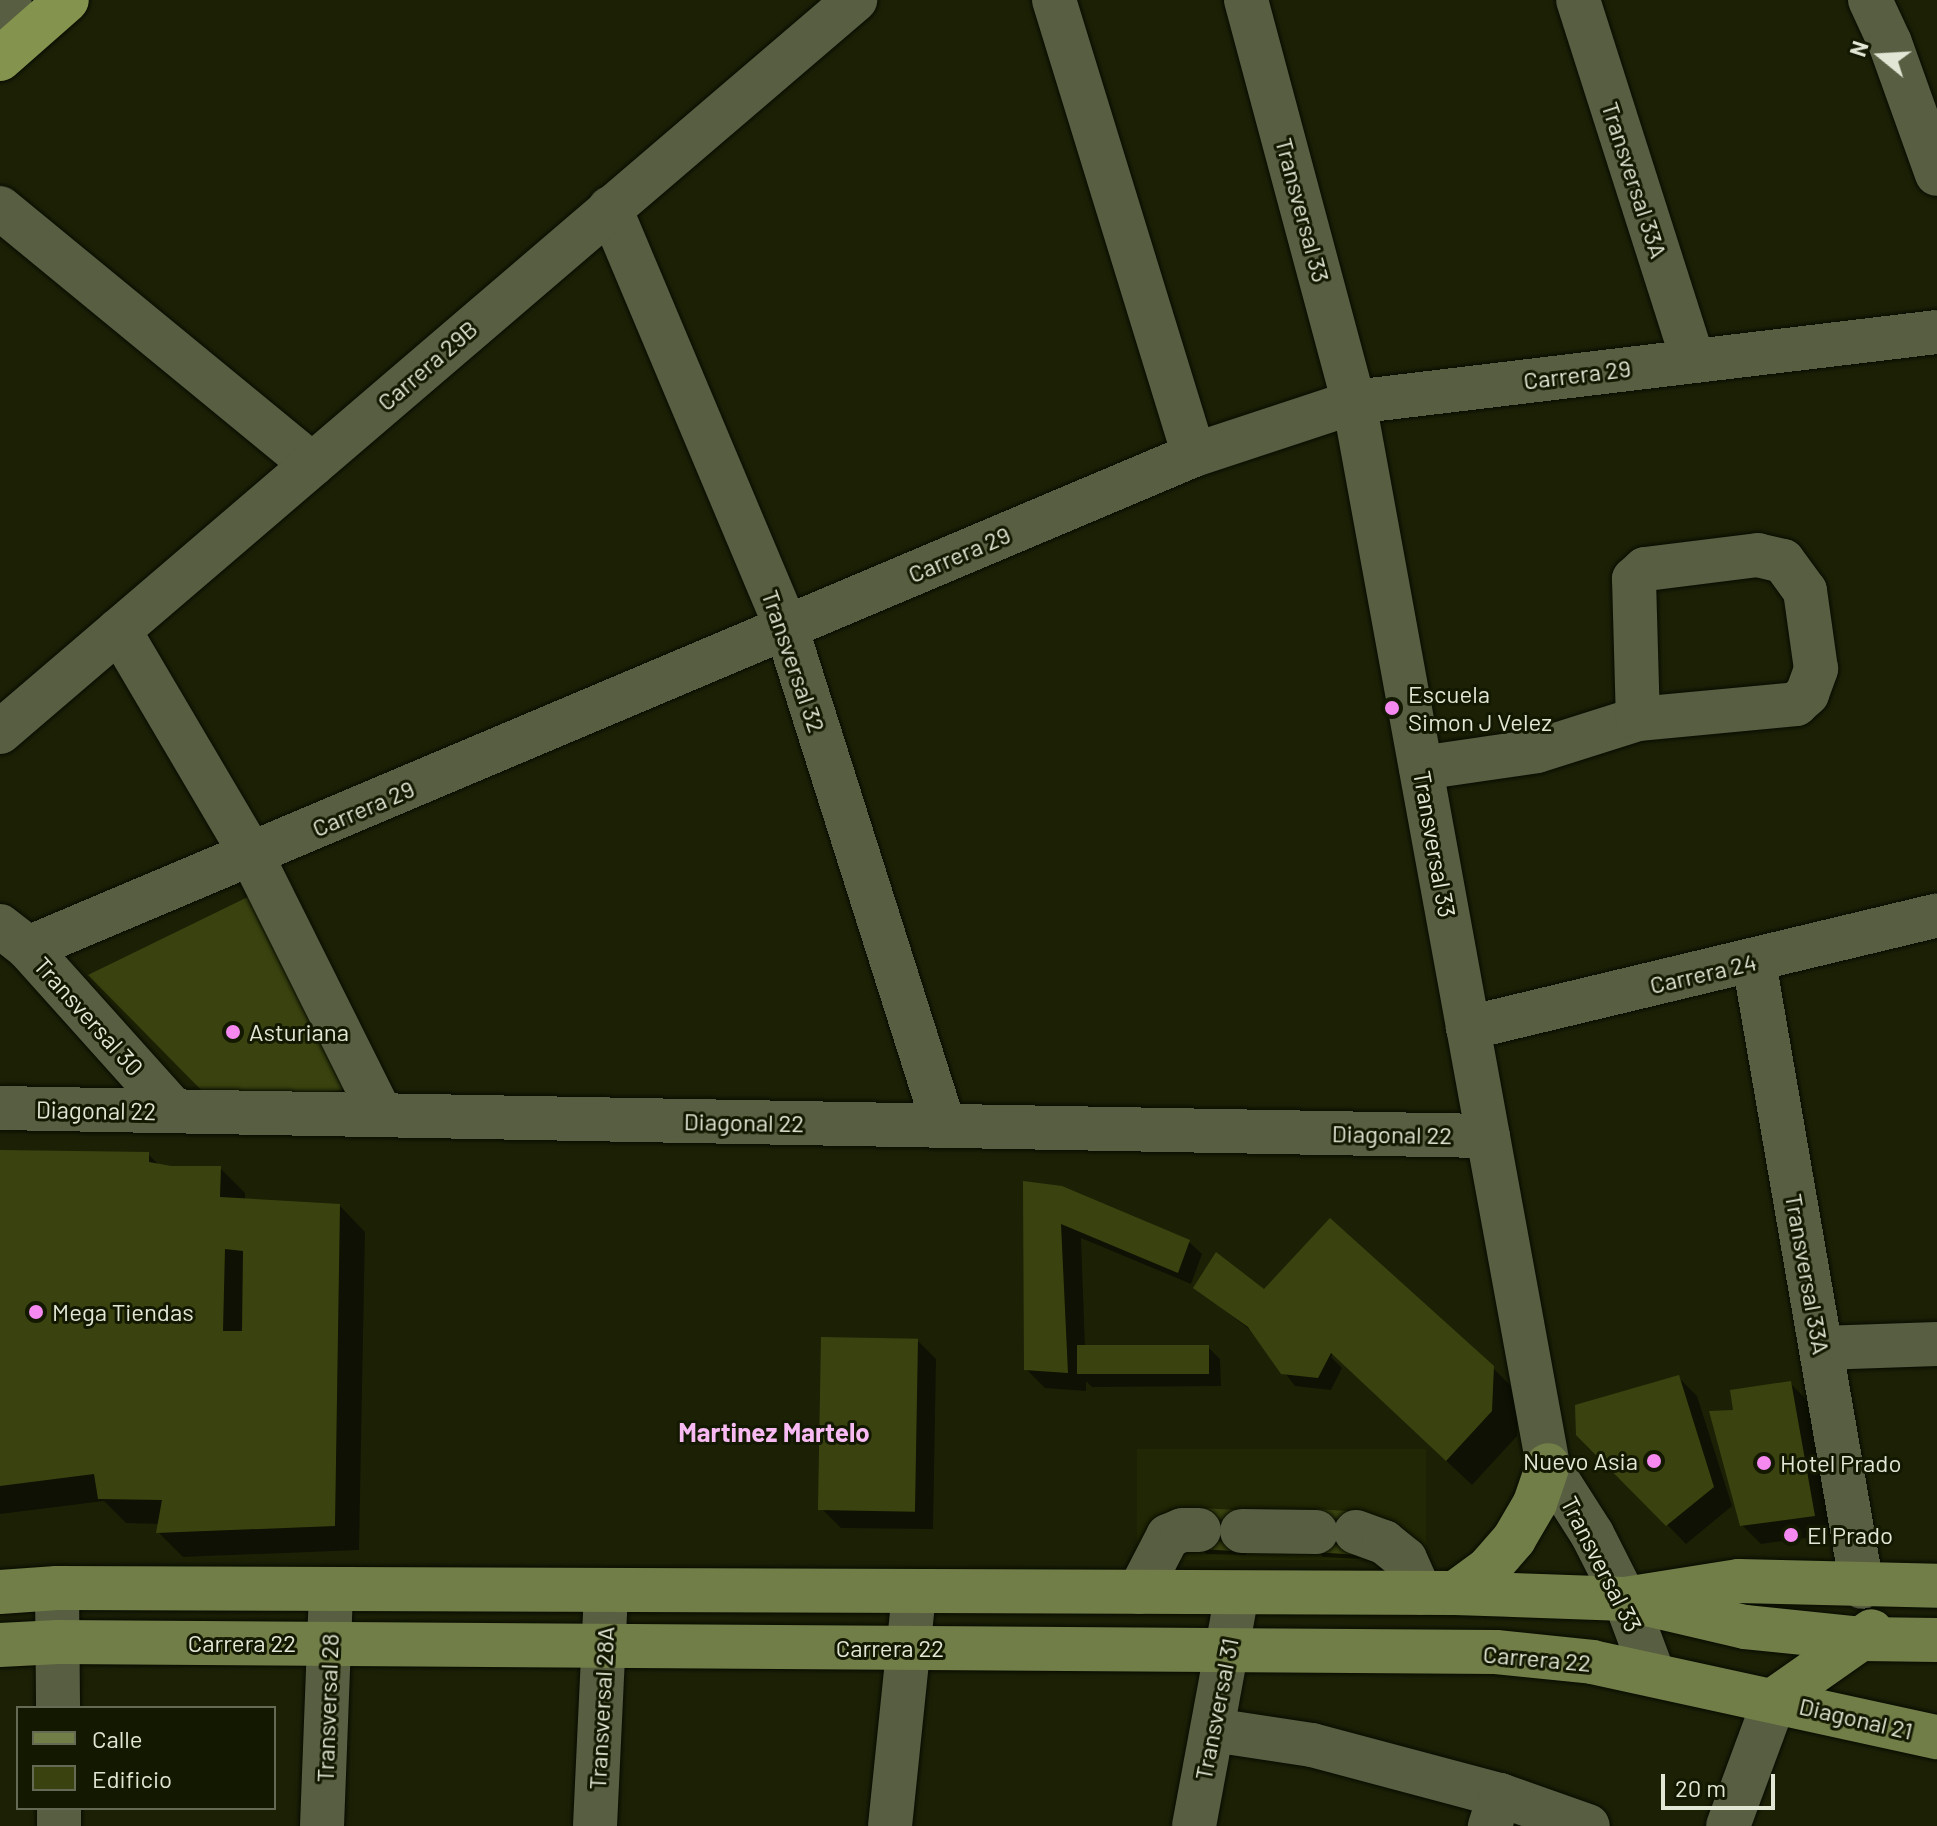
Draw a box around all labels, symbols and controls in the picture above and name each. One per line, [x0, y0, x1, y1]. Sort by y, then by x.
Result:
north arrow [1841, 16, 1921, 96]
text: N [1844, 38, 1873, 60]
street label: Transversal 33A [1596, 98, 1674, 262]
street label: Transversal 33 [1270, 135, 1336, 285]
street label: Carrera 29B [371, 314, 483, 416]
street label: Carrera 29 [1522, 353, 1632, 395]
street label: Carrera 29 [904, 520, 1014, 588]
street label: Transversal 32 [756, 586, 832, 736]
place label: Escuela Simon J Velez [1408, 680, 1552, 736]
marker: Escuela Simon J Velez [1383, 699, 1401, 717]
street label: Transversal 33 [1408, 768, 1462, 920]
street label: Carrera 29 [308, 774, 418, 842]
street label: Carrera 24 [1647, 947, 1759, 999]
street label: Transversal 30 [28, 951, 150, 1081]
place label: Asturiana [249, 1018, 349, 1046]
marker: Asturiana [224, 1023, 242, 1041]
street label: Diagonal 22 [36, 1095, 156, 1125]
street label: Diagonal 22 [684, 1107, 804, 1137]
street label: Diagonal 22 [1332, 1119, 1452, 1149]
street label: Transversal 33A [1780, 1191, 1836, 1357]
place label: Mega Tiendas [52, 1298, 194, 1326]
marker: Mega Tiendas [27, 1303, 45, 1321]
district label: Martinez Martelo [678, 1416, 870, 1448]
place label: Nuevo Asia [1523, 1447, 1638, 1475]
place label: Hotel Prado [1780, 1449, 1901, 1477]
marker: Nuevo Asia [1645, 1452, 1663, 1470]
marker: Hotel Prado [1755, 1454, 1773, 1472]
street label: Transversal 33 [1555, 1491, 1649, 1637]
place label: El Prado [1807, 1521, 1893, 1549]
marker: El Prado [1782, 1526, 1800, 1544]
street label: Transversal 28A [582, 1626, 620, 1790]
street label: Carrera 22 [188, 1629, 296, 1657]
street label: Transversal 28 [310, 1633, 344, 1783]
street label: Carrera 22 [836, 1634, 944, 1662]
street label: Transversal 31 [1188, 1635, 1244, 1783]
street label: Carrera 22 [1482, 1639, 1592, 1677]
street label: Diagonal 21 [1796, 1691, 1916, 1745]
legend [16, 1706, 276, 1810]
text: Calle [92, 1724, 143, 1753]
scale bar [1665, 1758, 1779, 1808]
text: Edificio [92, 1764, 172, 1793]
text: 20 m [1675, 1773, 1726, 1802]

